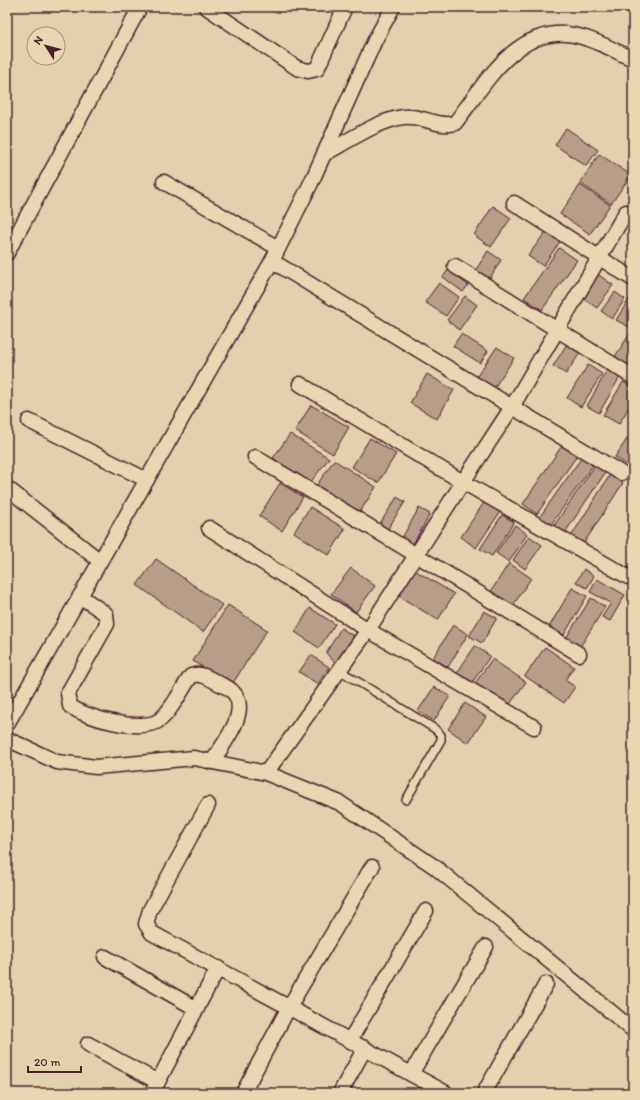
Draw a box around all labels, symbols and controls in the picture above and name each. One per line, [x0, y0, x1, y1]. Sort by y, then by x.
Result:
north arrow [26, 26, 66, 66]
text: N [31, 34, 46, 47]
scale bar [28, 1048, 81, 1074]
text: 20 m [34, 1055, 61, 1069]

